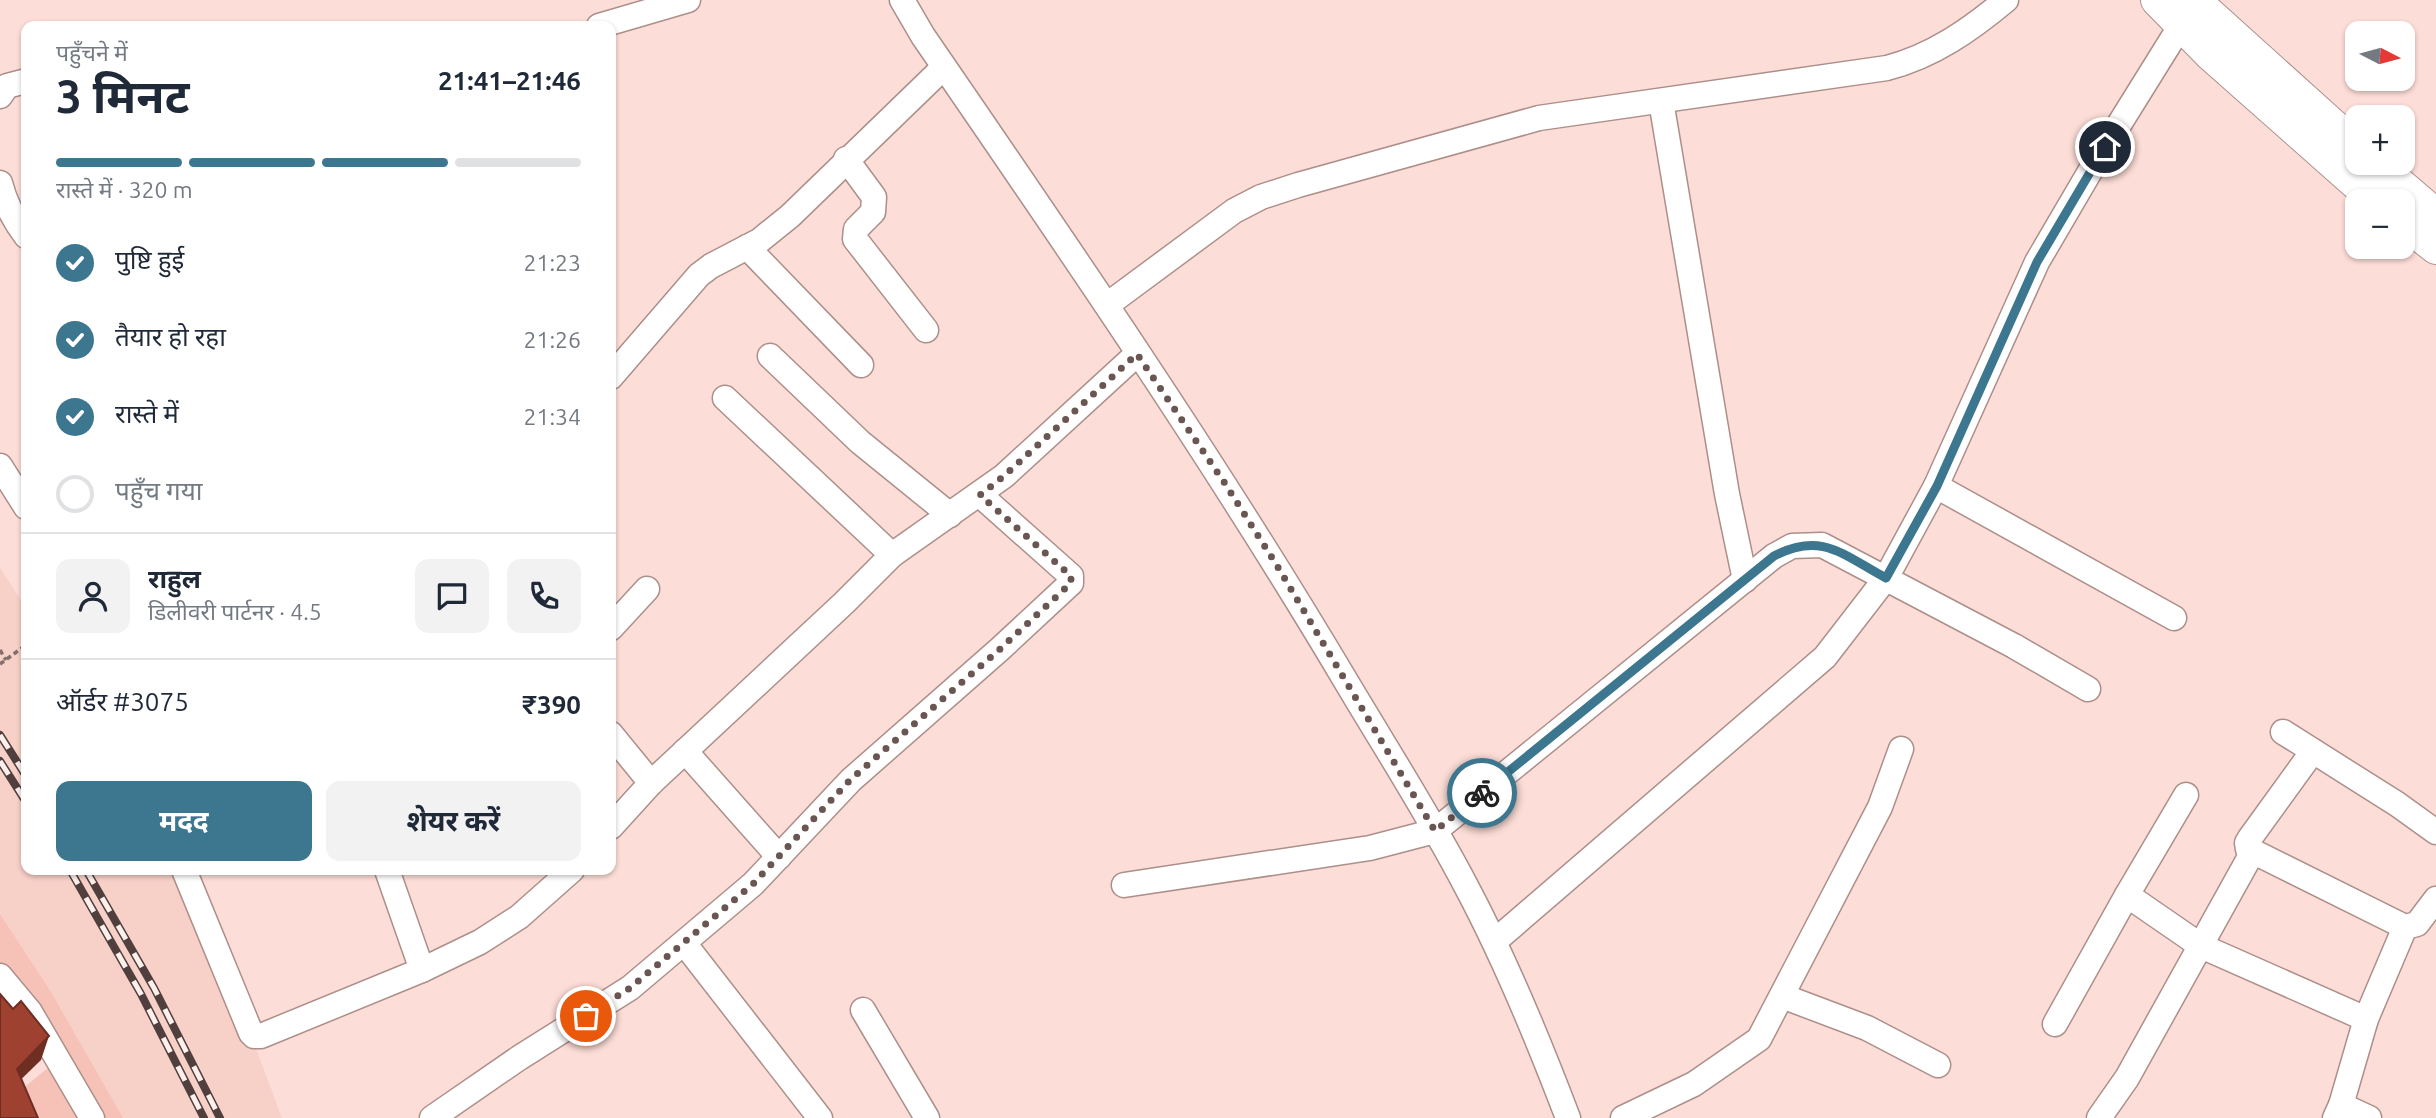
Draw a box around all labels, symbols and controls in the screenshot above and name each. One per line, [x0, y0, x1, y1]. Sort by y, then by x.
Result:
north arrow [2345, 21, 2415, 91]
map controls [2345, 21, 2415, 259]
text: पहुँचने में [56, 40, 128, 65]
text: 21:41–21:46 [438, 66, 581, 95]
text: 3 मिनट [56, 70, 189, 122]
button: + [2345, 105, 2415, 175]
pin [2075, 117, 2135, 177]
icon: home [2086, 128, 2124, 166]
text: रास्ते में · 320 m [56, 177, 193, 202]
button: − [2345, 189, 2415, 259]
icon: check [56, 244, 94, 282]
text: पुष्टि हुई [115, 245, 184, 274]
text: 21:23 [523, 250, 581, 275]
icon: check [56, 321, 94, 359]
text: तैयार हो रहा [115, 322, 226, 351]
text: 21:26 [523, 327, 581, 352]
icon: check [56, 398, 94, 436]
text: रास्ते में [115, 399, 179, 428]
text: 21:34 [523, 404, 581, 429]
text: पहुँच गया [115, 476, 203, 505]
button: person [56, 559, 130, 633]
button: chat [415, 559, 489, 633]
button: phone [507, 559, 581, 633]
text: राहुल [148, 564, 201, 593]
text: डिलीवरी पार्टनर · 4.5 [148, 599, 322, 624]
text: ऑर्डर #3075 [56, 687, 189, 716]
text: ₹390 [522, 690, 581, 719]
courier [1447, 758, 1517, 828]
icon: bike [1463, 774, 1501, 812]
button: मदद [56, 781, 312, 861]
button: शेयर करें [326, 781, 581, 861]
pin [556, 986, 616, 1046]
icon: bag [567, 997, 605, 1035]

